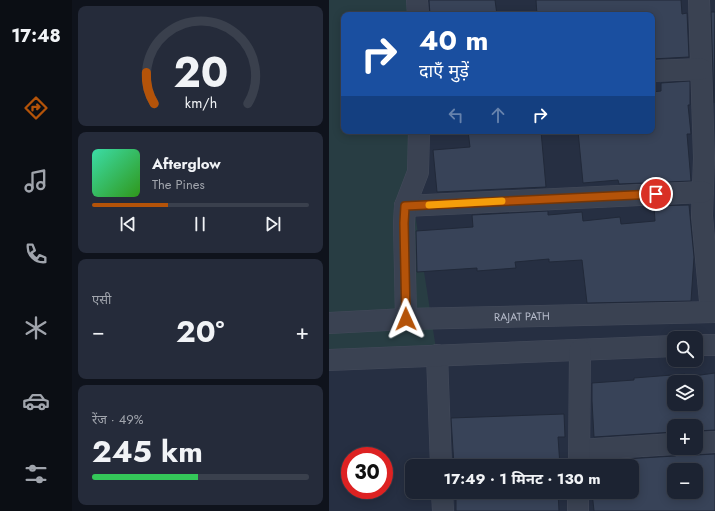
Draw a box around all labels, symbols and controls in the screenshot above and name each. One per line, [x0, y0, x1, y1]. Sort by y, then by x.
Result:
text: 40 m [419, 20, 488, 61]
text: 17:48 [11, 23, 61, 49]
icon: right [353, 28, 405, 80]
text: 20 [173, 42, 228, 103]
text: दाएँ मुड़ें [419, 58, 469, 84]
text: km/h [184, 93, 217, 113]
icon: directions [22, 94, 50, 122]
icon: left [445, 104, 467, 126]
icon: ahead [487, 104, 509, 126]
icon: right [529, 104, 551, 126]
text: Afterglow [152, 153, 221, 175]
icon: music [22, 167, 50, 195]
text: The Pines [152, 175, 205, 194]
pin [639, 177, 673, 211]
icon: arrive [645, 183, 667, 205]
icon: previous [117, 213, 139, 235]
icon: pause [189, 213, 211, 235]
icon: next [262, 213, 284, 235]
icon: phone [22, 240, 50, 268]
text: एसी [92, 290, 111, 309]
position arrow [385, 298, 427, 340]
street label: RAJAT PATH [494, 308, 550, 325]
text: 20° [176, 310, 224, 353]
icon: climate [22, 314, 50, 342]
text: − [92, 315, 105, 347]
text: + [295, 315, 309, 347]
map controls [667, 331, 703, 499]
button: search [667, 331, 703, 367]
button: layers [667, 375, 703, 411]
icon: car [22, 387, 50, 415]
text: रेंज · 49% [92, 410, 144, 429]
button: + [667, 419, 703, 455]
text: 245 km [92, 430, 203, 473]
speed limit sign: 30 [341, 447, 393, 499]
icon: filters [22, 460, 50, 488]
button: − [667, 463, 703, 499]
text: 17:49 · 1 मिनट · 130 m [444, 468, 600, 490]

